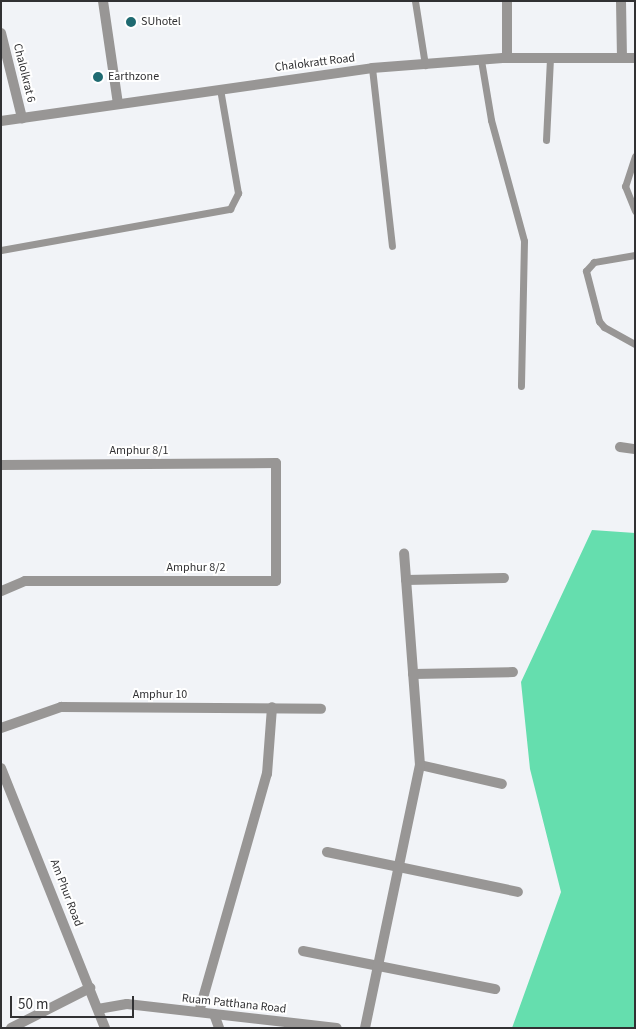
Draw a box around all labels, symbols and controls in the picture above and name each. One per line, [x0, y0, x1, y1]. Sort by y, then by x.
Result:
place label: SUhotel [141, 15, 181, 29]
marker: SUhotel [125, 16, 137, 28]
street label: Chalolkrat 6 [10, 42, 38, 104]
street label: Chalokratt Road [274, 51, 356, 75]
place label: Earthzone [108, 70, 159, 84]
marker: Earthzone [92, 71, 104, 83]
street label: Amphur 8/1 [110, 444, 168, 458]
street label: Amphur 8/2 [167, 561, 225, 575]
street label: Amphur 10 [133, 688, 187, 702]
street label: Am Phur Road [47, 857, 85, 929]
scale bar [12, 986, 136, 1018]
street label: Ruam Patthana Road [181, 991, 287, 1017]
text: 50 m [18, 994, 48, 1015]

